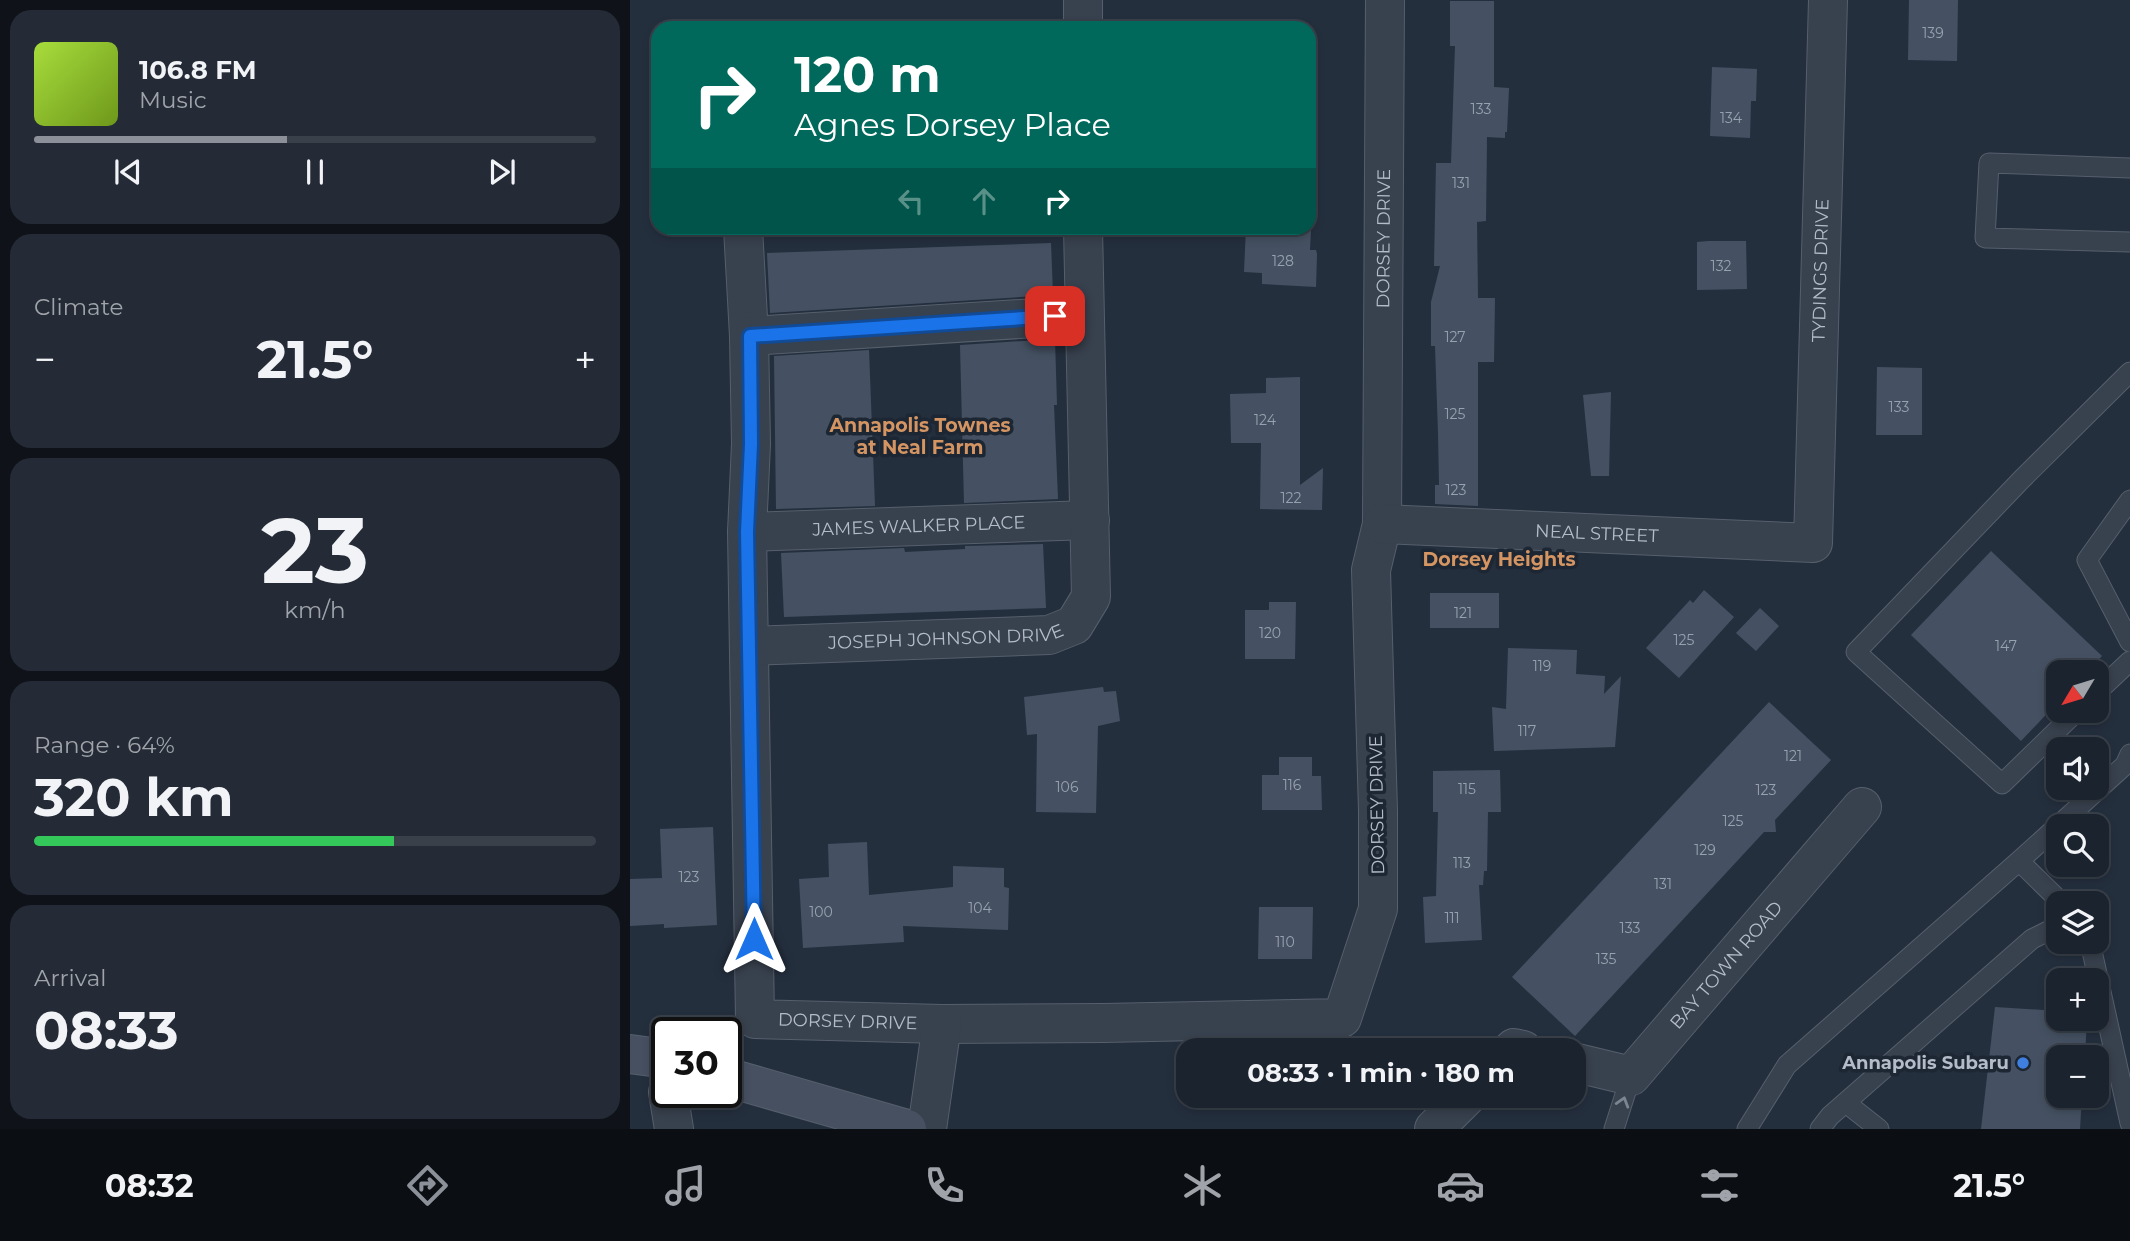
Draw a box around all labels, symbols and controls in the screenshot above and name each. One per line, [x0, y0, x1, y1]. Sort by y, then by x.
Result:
house number: 139 [1922, 24, 1944, 42]
text: 120 m [794, 45, 941, 104]
icon: right [679, 49, 770, 140]
text: 106.8 FM [139, 54, 257, 86]
text: Music [139, 86, 207, 114]
house number: 133 [1471, 100, 1491, 118]
text: Agnes Dorsey Place [794, 105, 1111, 144]
house number: 134 [1720, 109, 1743, 127]
icon: previous [109, 153, 147, 191]
icon: pause [296, 153, 334, 191]
icon: next [483, 153, 521, 191]
street label: DORSEY DRIVE [1372, 169, 1395, 308]
house number: 131 [1452, 174, 1470, 192]
icon: left [892, 182, 930, 220]
icon: ahead [965, 182, 1003, 220]
icon: right [1038, 182, 1076, 220]
street label: TYDINGS DRIVE [1808, 198, 1834, 343]
house number: 128 [1272, 252, 1294, 270]
house number: 132 [1711, 257, 1731, 275]
pin [1025, 286, 1085, 346]
text: Climate [34, 293, 123, 321]
icon: arrive [1036, 297, 1074, 335]
text: 21.5° [256, 328, 374, 391]
house number: 127 [1444, 328, 1466, 346]
text: − [34, 336, 56, 383]
text: + [574, 336, 596, 383]
house number: 133 [1889, 398, 1909, 416]
house number: 125 [1445, 405, 1466, 423]
house number: 124 [1254, 411, 1277, 429]
district label: Annapolis Townes at Neal Farm [829, 414, 1010, 459]
house number: 123 [1446, 481, 1467, 499]
house number: 122 [1281, 489, 1302, 507]
text: 23 [261, 495, 369, 606]
street label: JAMES WALKER PLACE [811, 511, 1026, 541]
street label: NEAL STREET [1535, 520, 1660, 547]
district label: Dorsey Heights [1423, 548, 1576, 571]
text: km/h [284, 596, 346, 624]
house number: 121 [1454, 604, 1472, 622]
street label: JOSEPH JOHNSON DRIVE [827, 619, 1067, 654]
house number: 120 [1259, 624, 1281, 642]
house number: 125 [1674, 631, 1695, 649]
house number: 147 [1995, 637, 2017, 655]
house number: 119 [1533, 657, 1551, 675]
north arrow [2046, 660, 2109, 723]
map controls [2046, 660, 2109, 1108]
house number: 117 [1518, 722, 1536, 740]
text: Range · 64% [34, 731, 175, 759]
street label: DORSEY DRIVE [1365, 735, 1389, 875]
button: sound [2046, 737, 2109, 800]
house number: 121 [1784, 747, 1802, 765]
text: 320 km [34, 766, 234, 829]
house number: 116 [1283, 776, 1302, 794]
house number: 106 [1056, 778, 1079, 796]
house number: 115 [1458, 780, 1476, 798]
house number: 123 [1756, 781, 1777, 799]
house number: 125 [1723, 812, 1744, 830]
button: search [2046, 814, 2109, 877]
house number: 129 [1694, 841, 1716, 859]
house number: 113 [1453, 854, 1471, 872]
house number: 123 [679, 868, 700, 886]
house number: 131 [1654, 875, 1672, 893]
button: layers [2046, 891, 2109, 954]
street label: BAY TOWN ROAD [1665, 897, 1787, 1033]
house number: 104 [968, 899, 993, 917]
position arrow [717, 902, 791, 976]
house number: 100 [809, 903, 833, 921]
house number: 111 [1444, 909, 1460, 927]
house number: 133 [1620, 919, 1640, 937]
house number: 110 [1275, 933, 1295, 951]
house number: 135 [1596, 950, 1616, 968]
text: Arrival [34, 964, 107, 992]
button: + [2046, 968, 2109, 1031]
text: 08:33 [34, 999, 179, 1062]
street label: DORSEY DRIVE [778, 1009, 918, 1034]
speed limit sign: 30 [651, 1017, 742, 1108]
button: − [2046, 1045, 2109, 1108]
place label: Annapolis Subaru [1841, 1052, 2009, 1074]
marker: Annapolis Subaru [2015, 1055, 2031, 1071]
text: 08:33 · 1 min · 180 m [1247, 1057, 1515, 1089]
one-way arrow [1614, 1097, 1629, 1109]
icon: directions [403, 1161, 452, 1210]
icon: music [661, 1161, 710, 1210]
icon: phone [920, 1161, 969, 1210]
icon: climate [1178, 1161, 1227, 1210]
icon: car [1436, 1161, 1485, 1210]
icon: filters [1695, 1161, 1744, 1210]
text: 08:32 [105, 1166, 194, 1205]
text: 21.5° [1953, 1166, 2025, 1205]

